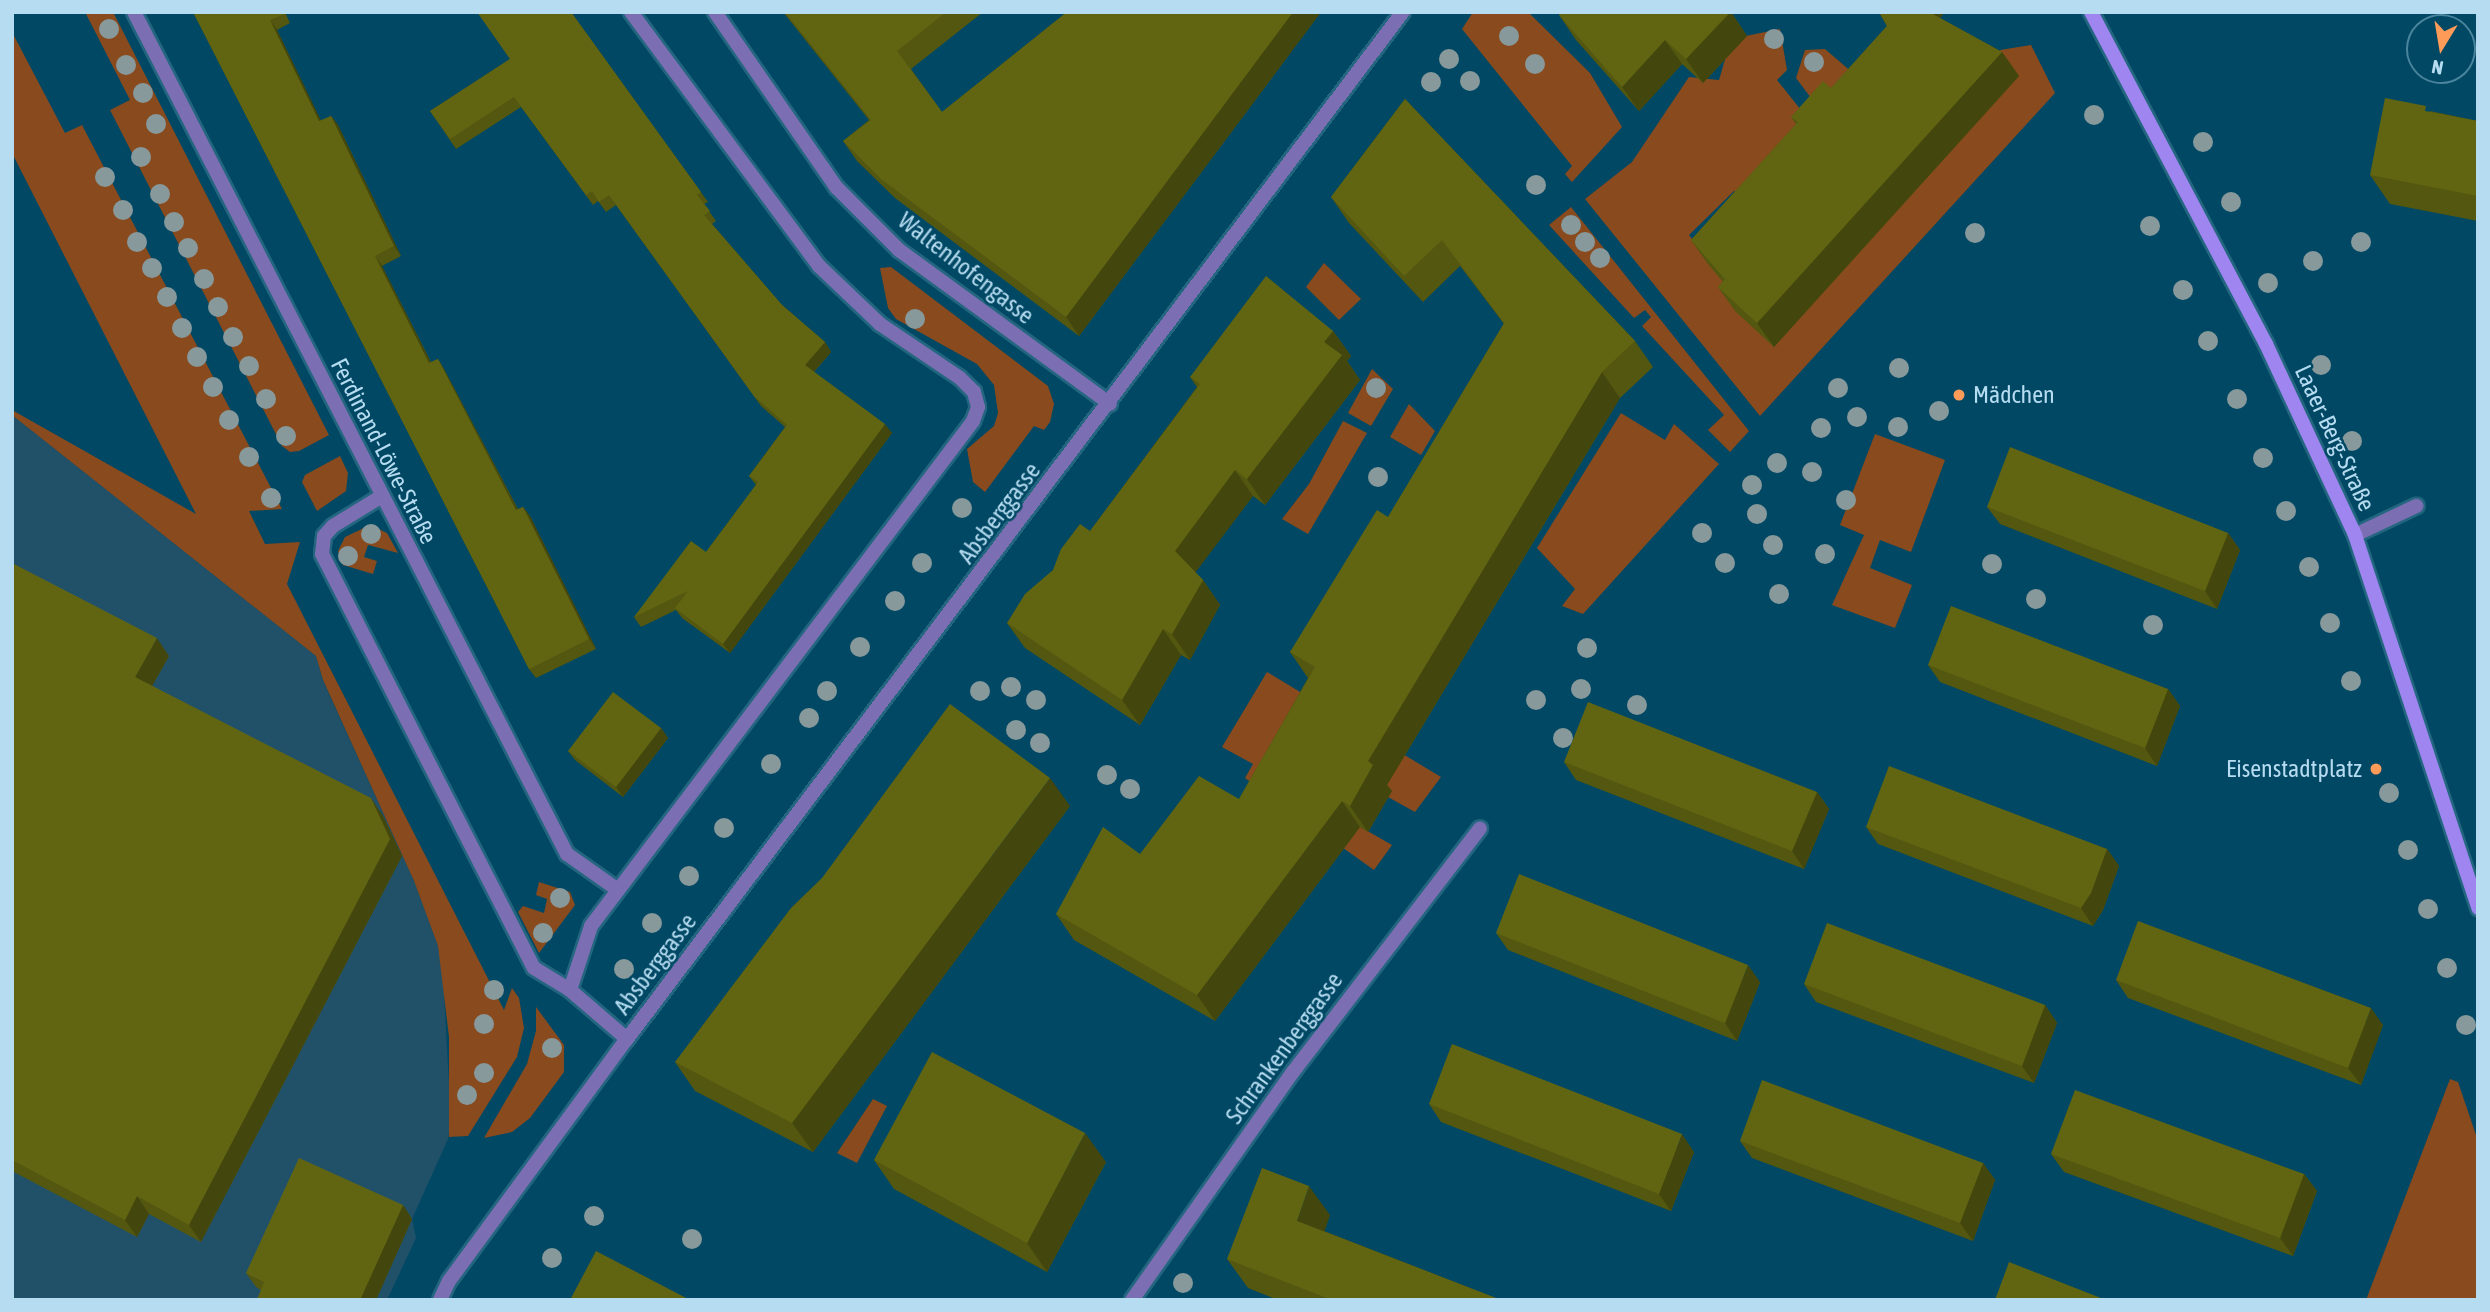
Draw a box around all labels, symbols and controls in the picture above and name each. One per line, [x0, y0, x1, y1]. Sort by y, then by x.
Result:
north arrow [2406, 14, 2476, 84]
text: N [2430, 56, 2445, 80]
street label: Waltenhofengasse [892, 206, 1040, 330]
street label: Ferdinand-Löwe-Straße [325, 354, 443, 548]
street label: Laaer-Berg-Straße [2289, 361, 2381, 515]
place label: Mädchen [1973, 381, 2055, 409]
marker: Mädchen [1951, 387, 1967, 403]
street label: Absberggasse [952, 457, 1046, 569]
place label: Eisenstadtplatz [2226, 755, 2362, 783]
marker: Eisenstadtplatz [2368, 761, 2384, 777]
street label: Absberggasse [608, 908, 702, 1020]
street label: Schrankenberggasse [1219, 967, 1349, 1129]

